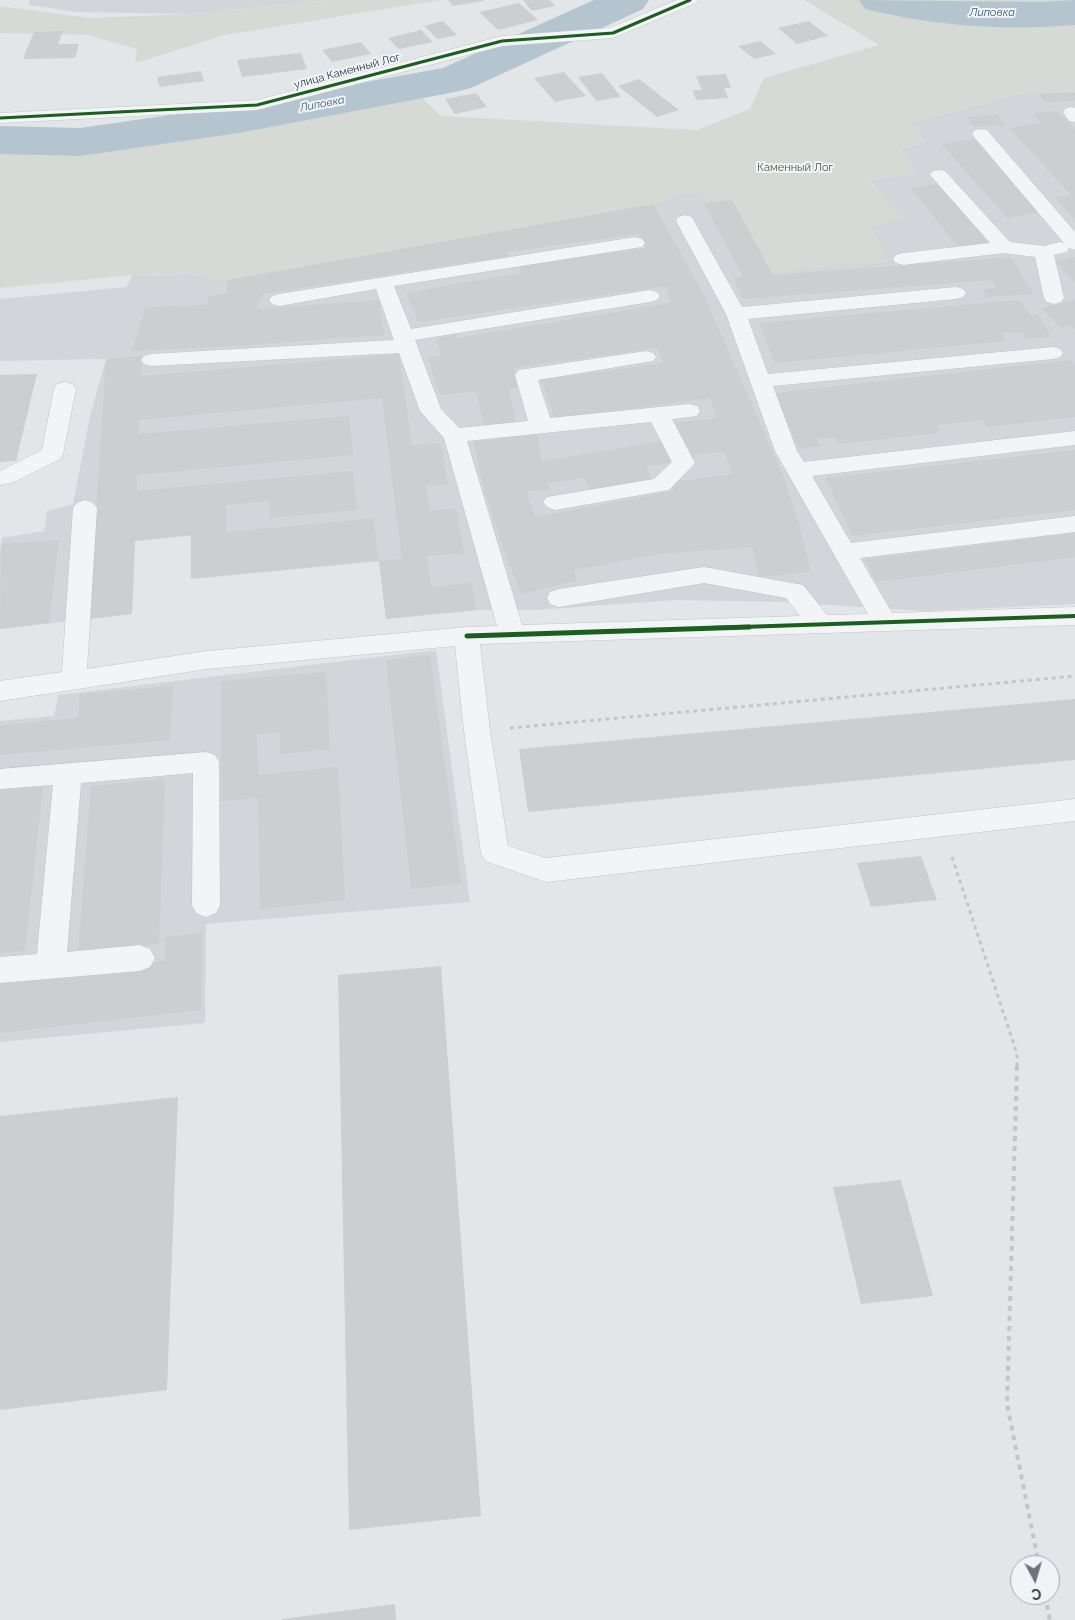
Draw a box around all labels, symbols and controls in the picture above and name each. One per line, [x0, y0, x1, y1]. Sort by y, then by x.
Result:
water label: Липовка [969, 6, 1015, 20]
street label: улица Каменный Лог [292, 50, 402, 92]
water label: Липовка [298, 93, 346, 115]
park label: Каменный Лог [757, 161, 833, 175]
north arrow [1010, 1555, 1060, 1605]
text: С [1031, 1585, 1042, 1602]

